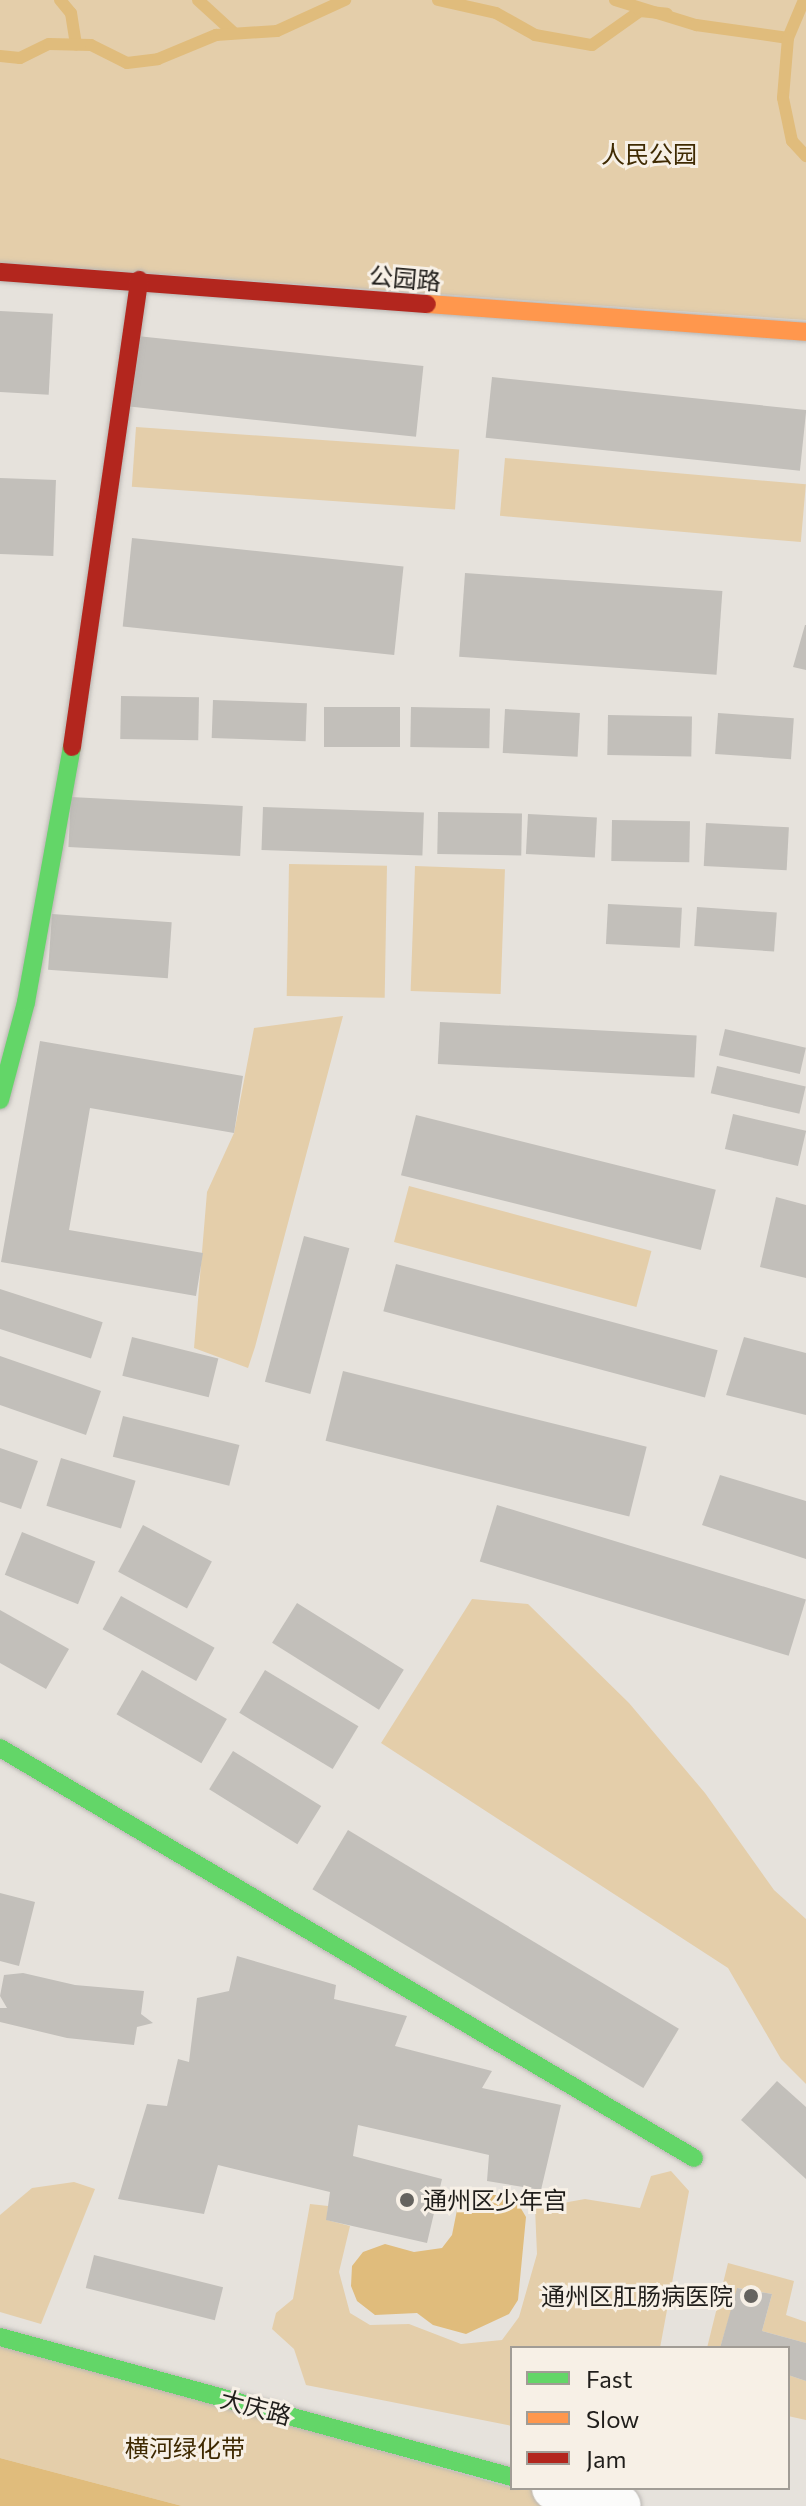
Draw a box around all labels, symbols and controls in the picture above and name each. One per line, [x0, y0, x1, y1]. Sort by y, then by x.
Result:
park label: 人民公园 [601, 140, 697, 168]
street label: 公园路 [368, 261, 442, 295]
place label: 通州区少年宫 [423, 2186, 567, 2214]
marker: 通州区少年宫 [398, 2191, 416, 2209]
place label: 通州区肛肠病医院 [541, 2282, 733, 2310]
marker: 通州区肛肠病医院 [740, 2285, 762, 2307]
legend [510, 2346, 790, 2490]
text: Fast [586, 2364, 633, 2393]
street label: 大庆路 [217, 2384, 295, 2430]
text: Slow [586, 2404, 639, 2433]
park label: 横河绿化带 [125, 2434, 245, 2462]
text: Jam [586, 2444, 626, 2473]

